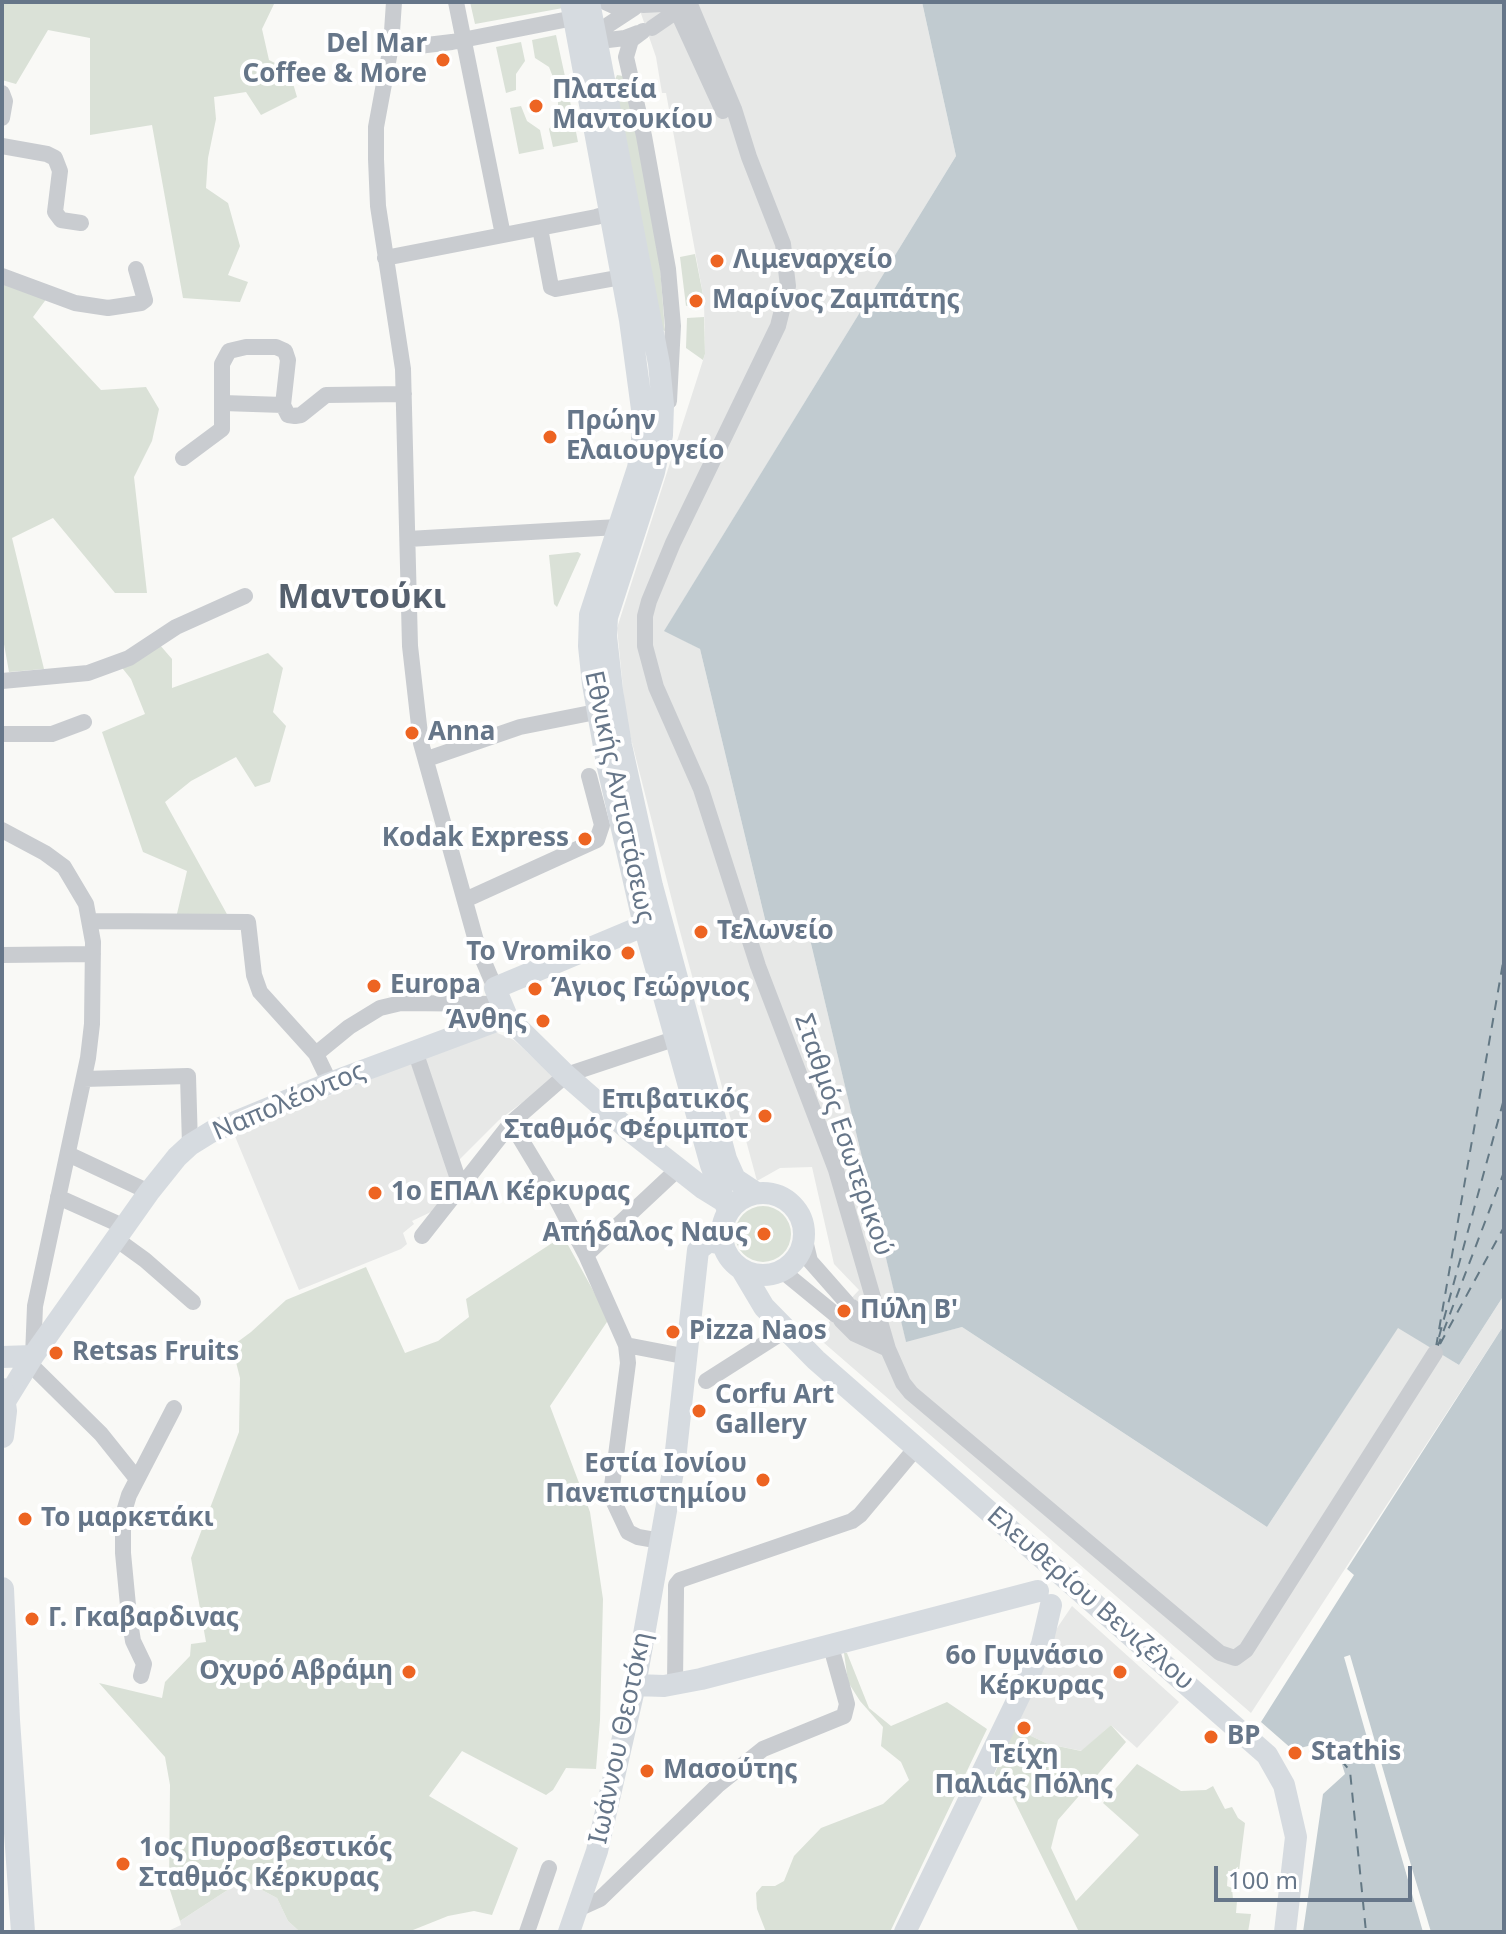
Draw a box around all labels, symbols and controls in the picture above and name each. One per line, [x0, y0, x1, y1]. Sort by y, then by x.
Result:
place label: Del Mar Coffee & More [243, 29, 427, 90]
marker: Del Mar Coffee & More [434, 51, 452, 69]
place label: Πλατεία Μαντουκίου [552, 75, 713, 136]
marker: Πλατεία Μαντουκίου [527, 97, 545, 115]
place label: Λιμεναρχείο [733, 245, 893, 277]
marker: Λιμεναρχείο [708, 252, 726, 270]
place label: Μαρίνος Ζαμπάτης [712, 285, 960, 317]
marker: Μαρίνος Ζαμπάτης [687, 292, 705, 310]
place label: Πρώην Ελαιουργείο [566, 406, 724, 468]
marker: Πρώην Ελαιουργείο [541, 428, 559, 446]
district label: Μαντούκι [278, 578, 446, 618]
street label: Εθνικής Αντιστάσεως [577, 668, 661, 926]
place label: Anna [428, 717, 495, 749]
marker: Anna [403, 724, 421, 742]
place label: Kodak Express [382, 823, 569, 855]
marker: Kodak Express [576, 830, 594, 848]
place label: Τελωνείο [717, 916, 834, 948]
marker: Τελωνείο [692, 923, 710, 941]
place label: To Vromiko [466, 937, 612, 969]
marker: To Vromiko [619, 944, 637, 962]
place label: Europa [390, 970, 481, 1002]
place label: Άγιος Γεώργιος [551, 973, 750, 1005]
marker: Europa [365, 977, 383, 995]
marker: Άγιος Γεώργιος [526, 980, 544, 998]
place label: Άνθης [446, 1005, 527, 1037]
street label: Σταθμός Εσωτερικού [787, 1010, 899, 1260]
marker: Άνθης [534, 1012, 552, 1030]
street label: Ναπολέοντος [208, 1056, 370, 1148]
place label: Επιβατικός Σταθμός Φέριμποτ [504, 1085, 749, 1146]
marker: Επιβατικός Σταθμός Φέριμποτ [756, 1107, 774, 1125]
place label: 1ο ΕΠΑΛ Κέρκυρας [391, 1177, 630, 1209]
marker: 1ο ΕΠΑΛ Κέρκυρας [366, 1184, 384, 1202]
place label: Απήδαλος Ναυς [542, 1218, 748, 1250]
marker: Απήδαλος Ναυς [755, 1225, 773, 1243]
place label: Πύλη Β' [860, 1295, 958, 1327]
marker: Πύλη Β' [835, 1302, 853, 1320]
place label: Pizza Naos [689, 1316, 827, 1348]
marker: Pizza Naos [664, 1323, 682, 1341]
place label: Retsas Fruits [72, 1337, 239, 1369]
marker: Retsas Fruits [47, 1344, 65, 1362]
place label: Corfu Art Gallery [715, 1380, 834, 1442]
marker: Corfu Art Gallery [690, 1402, 708, 1420]
place label: Εστία Ιονίου Πανεπιστημίου [545, 1449, 747, 1510]
marker: Εστία Ιονίου Πανεπιστημίου [754, 1471, 772, 1489]
street label: Ελευθερίου Βενιζέλου [980, 1501, 1200, 1697]
place label: Το μαρκετάκι [41, 1503, 214, 1535]
marker: Το μαρκετάκι [16, 1510, 34, 1528]
place label: Γ. Γκαβαρδινας [48, 1603, 239, 1635]
marker: Γ. Γκαβαρδινας [23, 1610, 41, 1628]
street label: Ιωάννου Θεοτόκη [583, 1629, 659, 1847]
place label: 6ο Γυμνάσιο Κέρκυρας [945, 1641, 1104, 1702]
place label: Οχυρό Αβράμη [199, 1656, 393, 1688]
marker: Οχυρό Αβράμη [400, 1663, 418, 1681]
marker: 6ο Γυμνάσιο Κέρκυρας [1111, 1663, 1129, 1681]
marker: Τείχη Παλιάς Πόλης [1015, 1719, 1033, 1737]
place label: BP [1227, 1721, 1260, 1753]
marker: BP [1202, 1728, 1220, 1746]
place label: Stathis [1311, 1737, 1401, 1769]
place label: Τείχη Παλιάς Πόλης [935, 1740, 1113, 1802]
marker: Stathis [1286, 1744, 1304, 1762]
place label: Μασούτης [663, 1755, 798, 1787]
marker: Μασούτης [638, 1762, 656, 1780]
place label: 1ος Πυροσβεστικός Σταθμός Κέρκυρας [139, 1833, 392, 1894]
scale bar [1218, 1850, 1416, 1900]
marker: 1ος Πυροσβεστικός Σταθμός Κέρκυρας [114, 1855, 132, 1873]
text: 100 m [1228, 1863, 1298, 1896]

